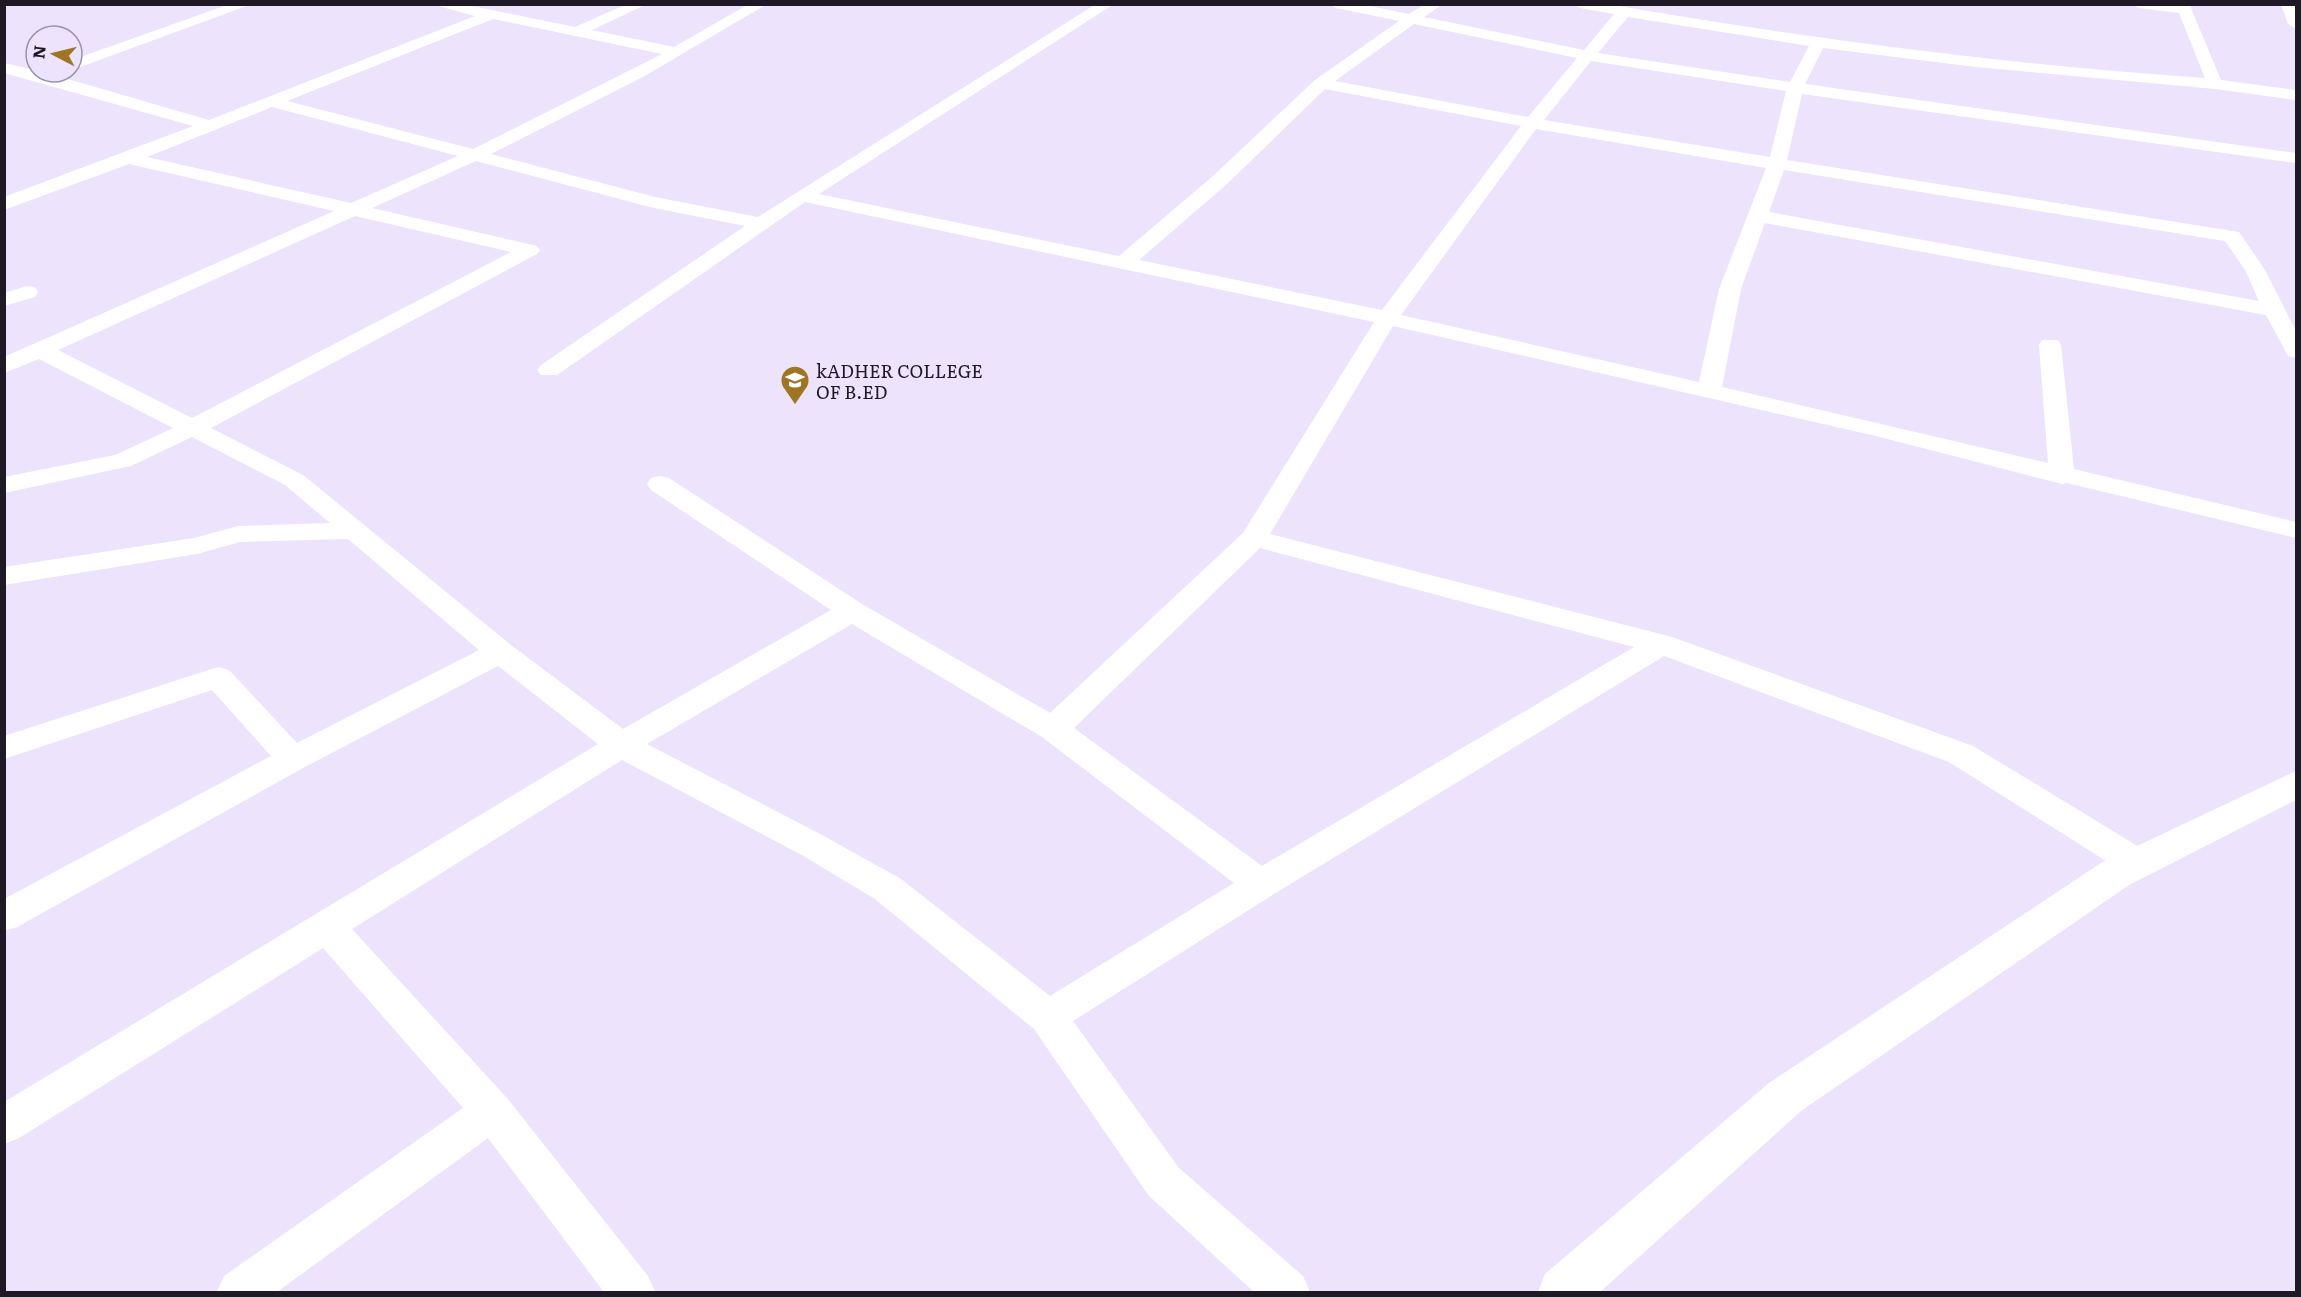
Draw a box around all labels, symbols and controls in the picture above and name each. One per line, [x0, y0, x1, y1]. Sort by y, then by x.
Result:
north arrow [24, 24, 84, 84]
text: N [25, 44, 51, 60]
place label: kADHER COLLEGE OF B.ED [816, 357, 983, 405]
school or university icon: kADHER COLLEGE OF B.ED [779, 364, 811, 406]

